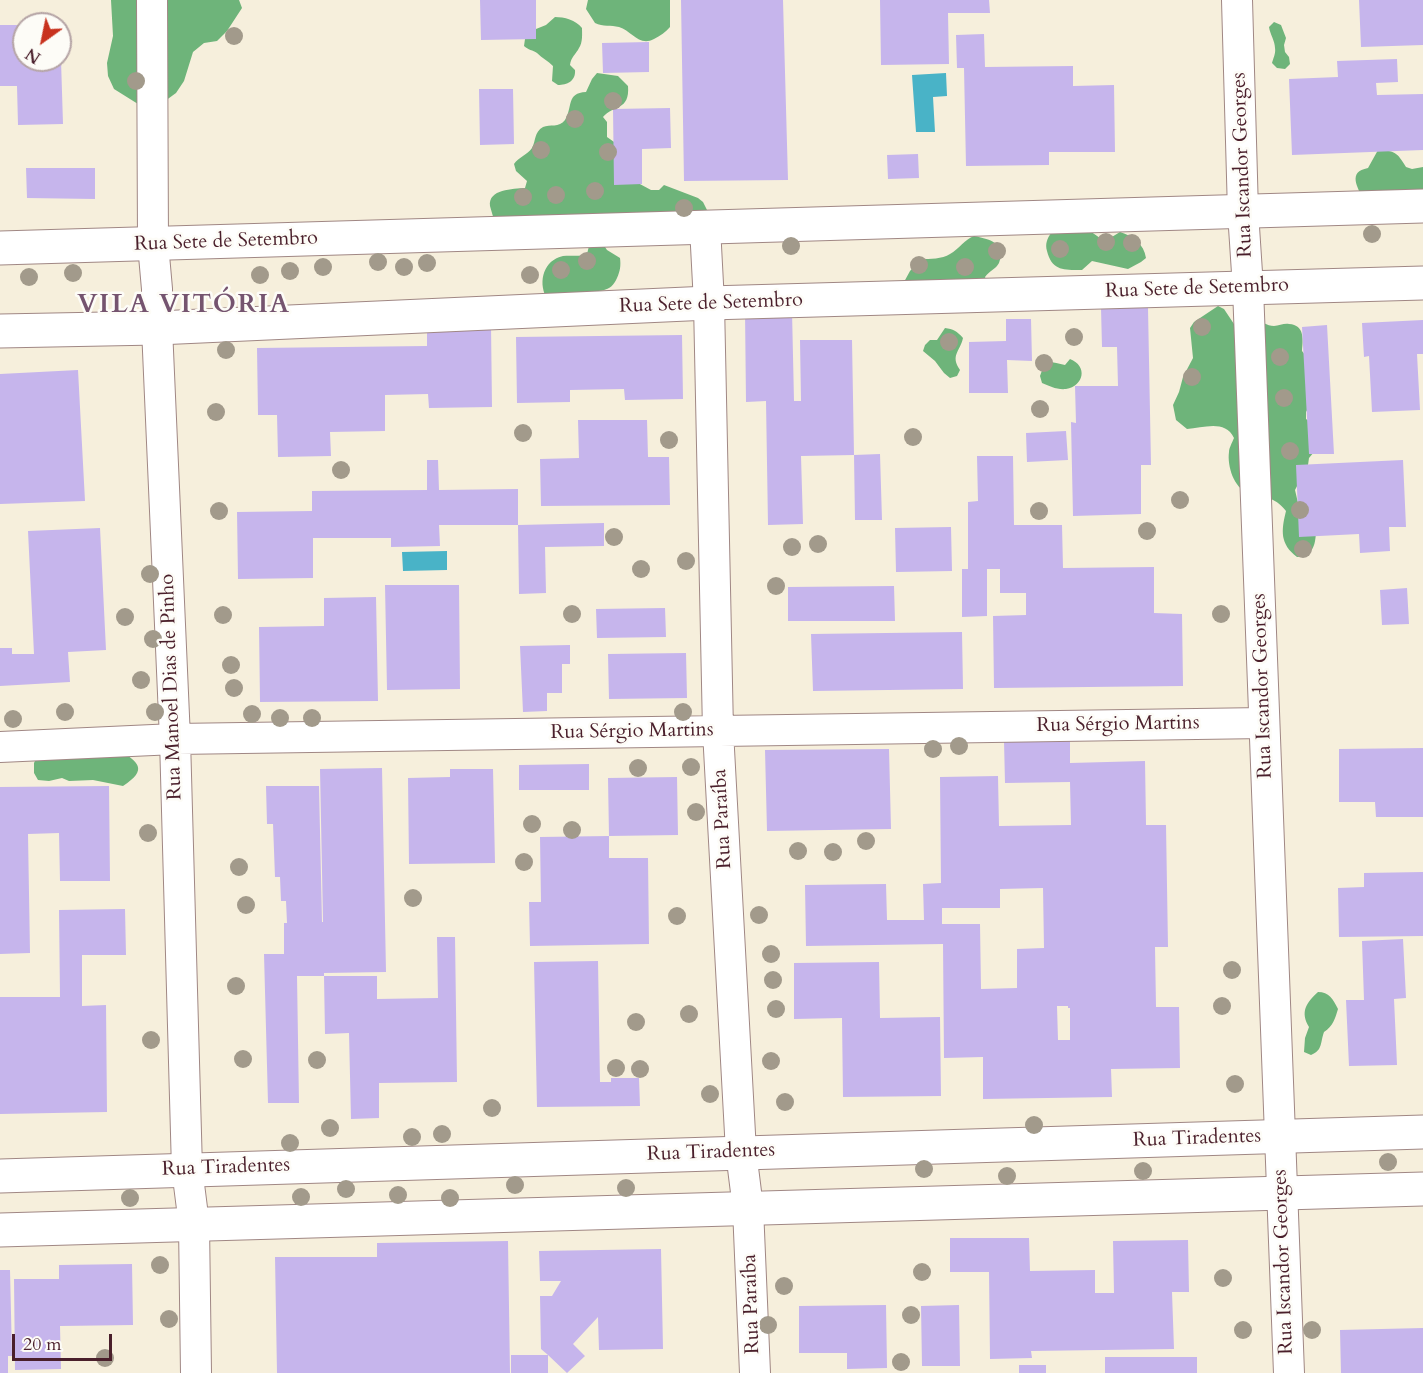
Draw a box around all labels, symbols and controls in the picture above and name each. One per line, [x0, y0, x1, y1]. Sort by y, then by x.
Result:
north arrow [12, 12, 72, 72]
text: N [21, 42, 45, 68]
street label: Rua Iscandor Georges [1228, 72, 1258, 258]
street label: Rua Sete de Setembro [134, 227, 318, 257]
street label: Rua Sete de Setembro [1105, 274, 1289, 304]
street label: Rua Sete de Setembro [619, 289, 803, 319]
district label: VILA VITÓRIA [77, 290, 291, 322]
street label: Rua Manoel Dias de Pinho [156, 573, 188, 801]
street label: Rua Iscandor Georges [1248, 593, 1278, 779]
street label: Rua Sérgio Martins [1036, 712, 1200, 738]
street label: Rua Sérgio Martins [550, 719, 714, 745]
street label: Rua Paraíba [708, 768, 738, 870]
street label: Rua Tiradentes [1132, 1125, 1262, 1153]
street label: Rua Tiradentes [646, 1139, 776, 1167]
street label: Rua Tiradentes [161, 1154, 291, 1182]
street label: Rua Iscandor Georges [1269, 1169, 1299, 1355]
street label: Rua Paraíba [738, 1253, 766, 1355]
scale bar [15, 1322, 116, 1360]
text: 20 m [23, 1332, 62, 1357]

